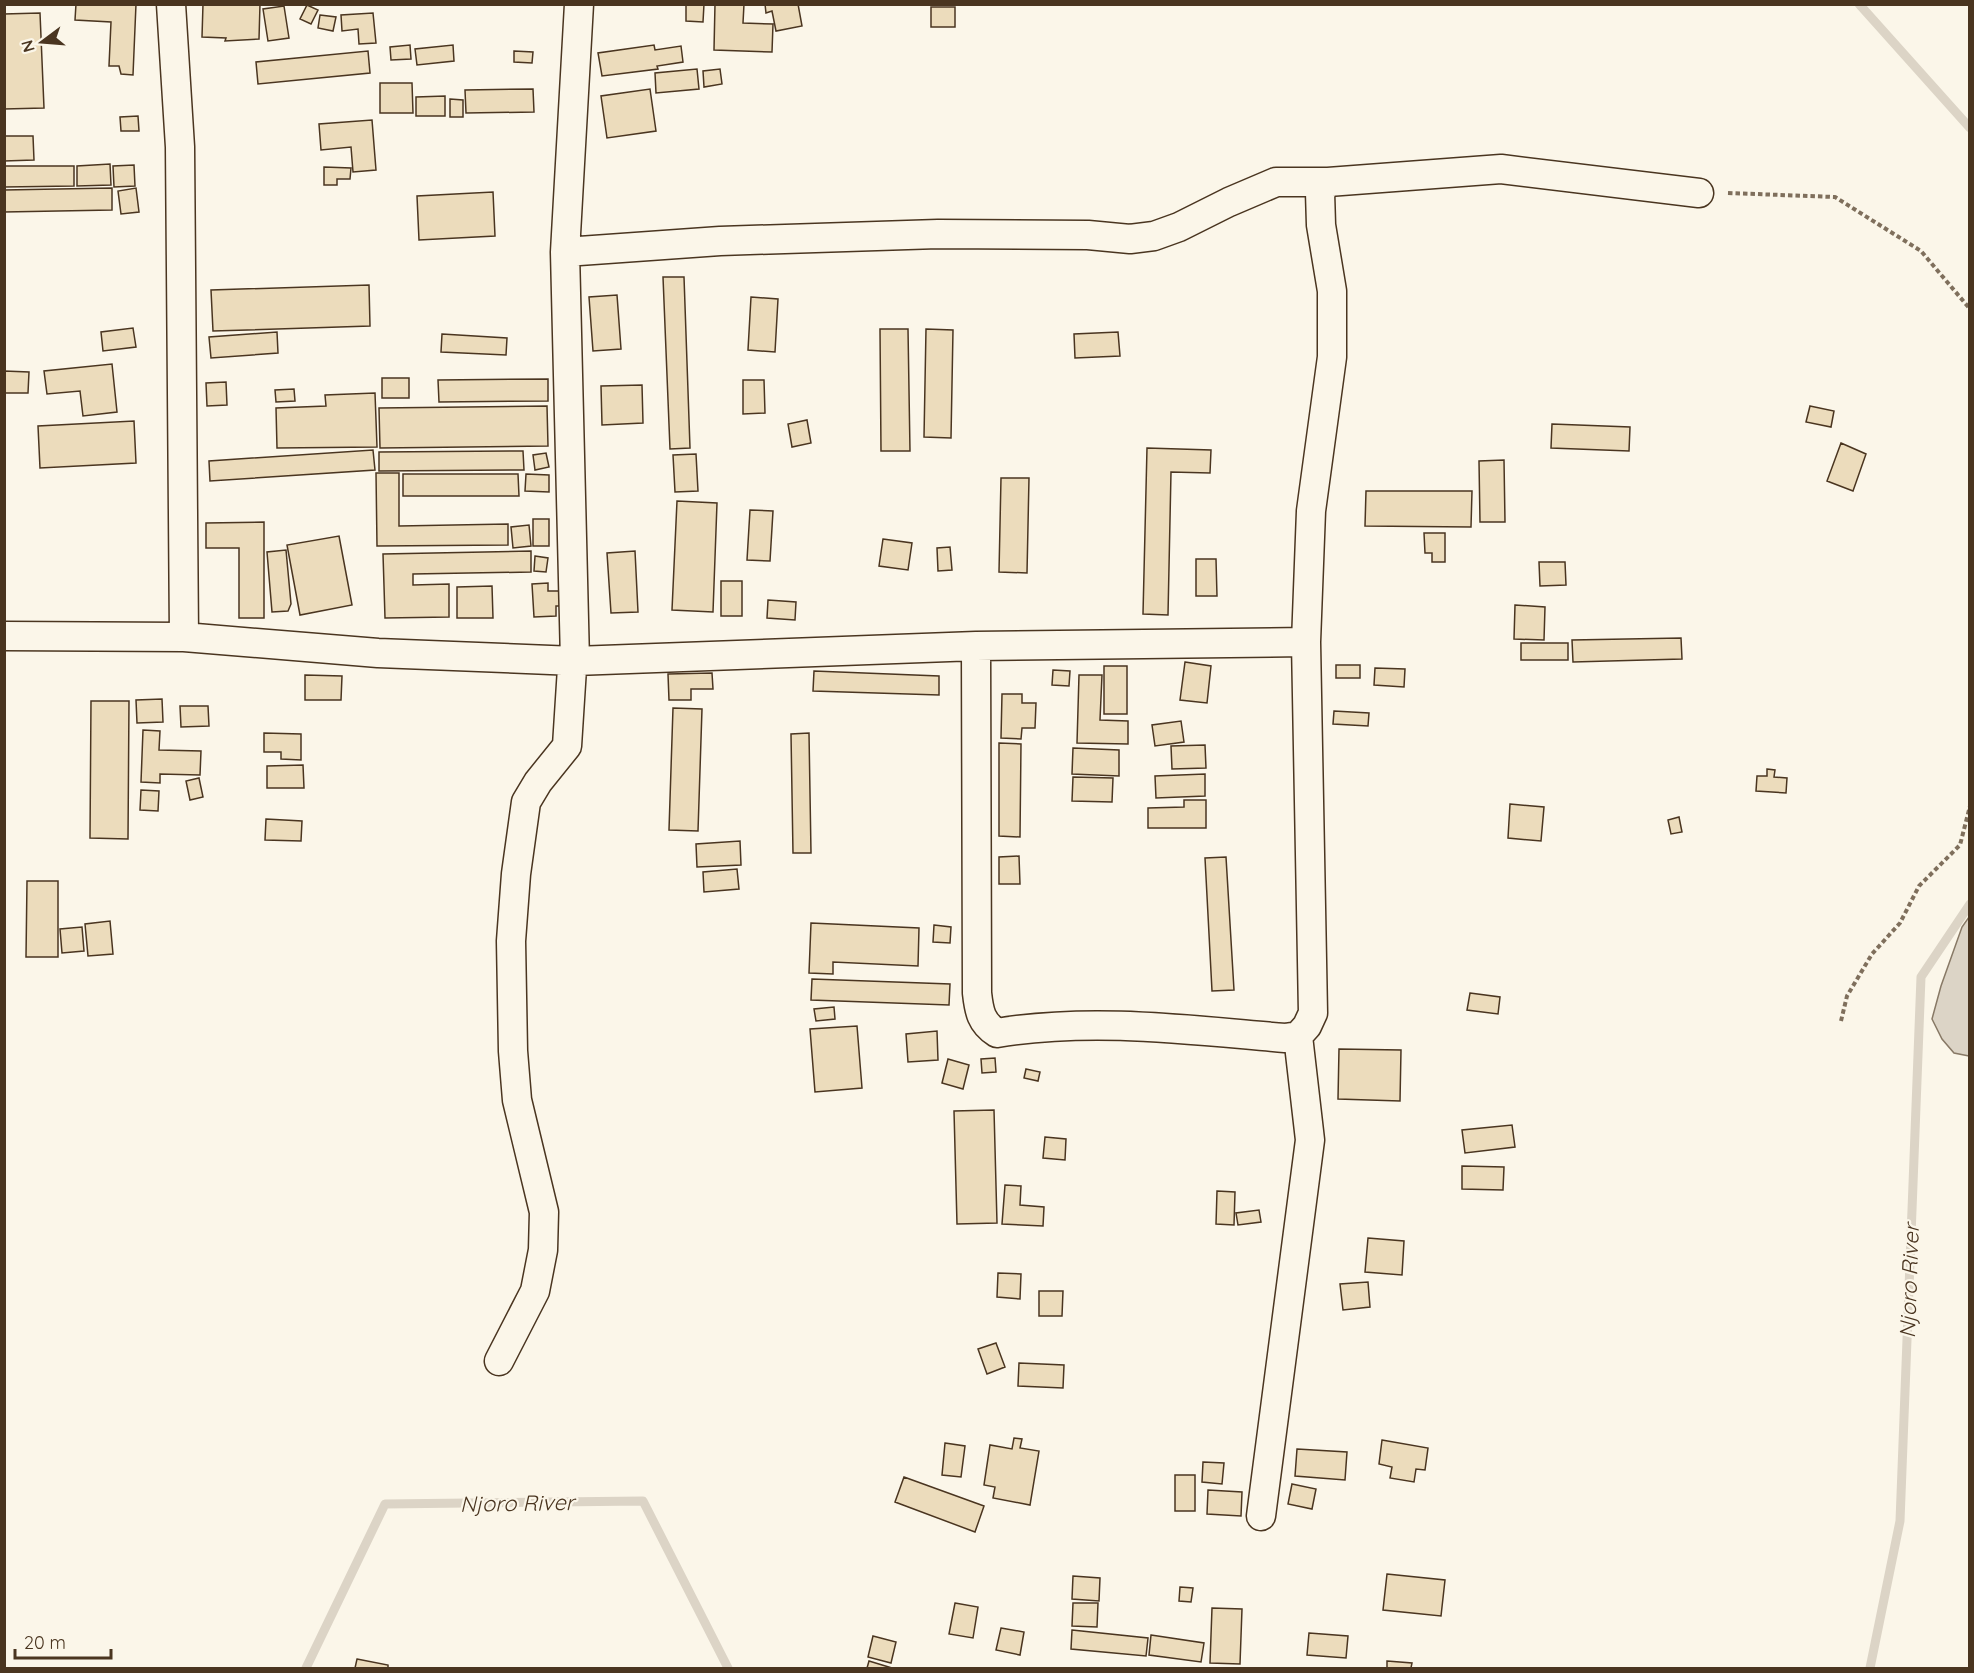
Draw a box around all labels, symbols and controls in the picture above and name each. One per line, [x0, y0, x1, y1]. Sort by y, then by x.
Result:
north arrow [12, 12, 72, 72]
text: N [16, 38, 39, 55]
water label: Njoro River [1893, 1221, 1925, 1339]
water label: Njoro River [460, 1488, 577, 1518]
scale bar [15, 1622, 111, 1660]
text: 20 m [24, 1631, 66, 1654]

